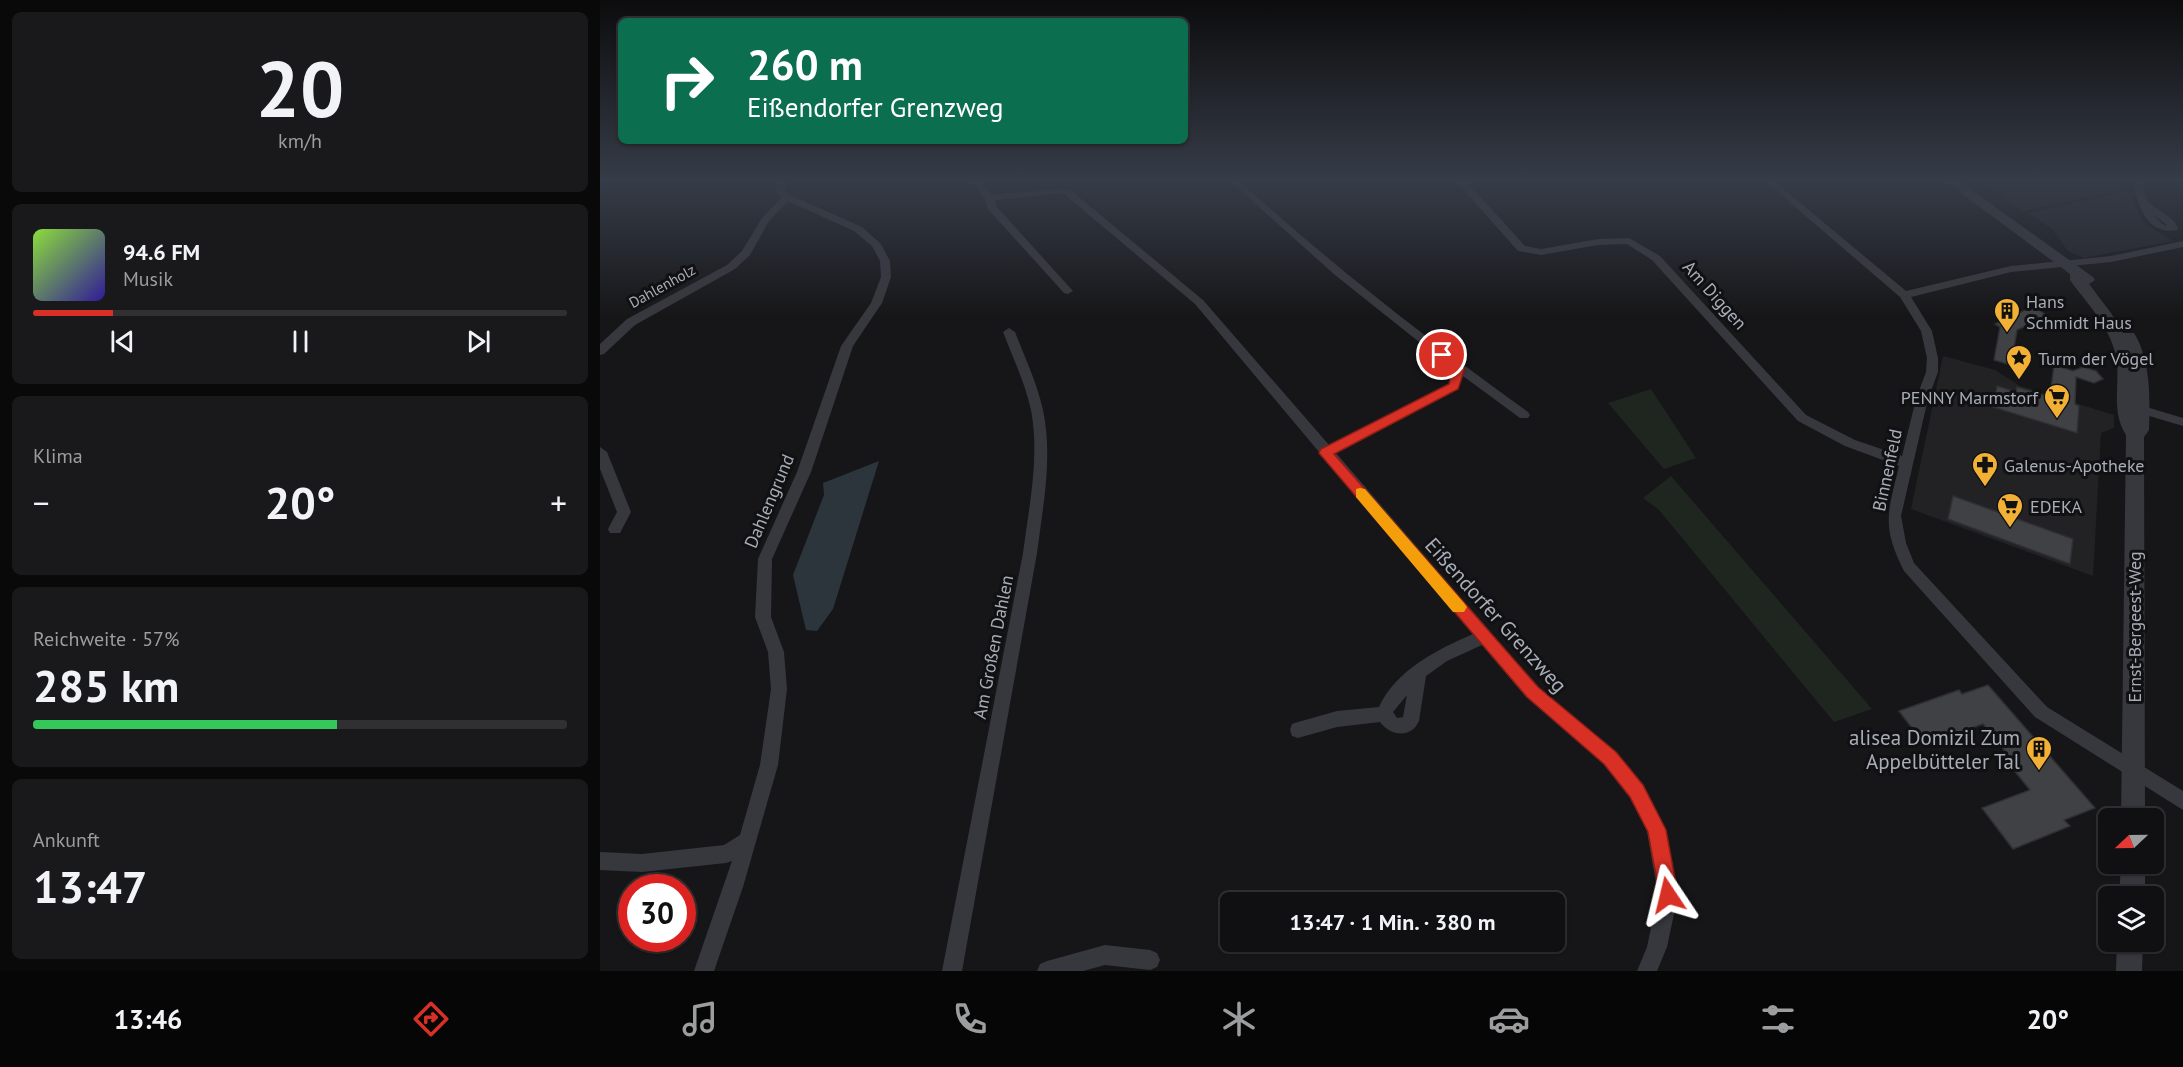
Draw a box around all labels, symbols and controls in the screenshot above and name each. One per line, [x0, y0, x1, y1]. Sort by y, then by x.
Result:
text: 260 m [747, 37, 863, 92]
text: 20 [256, 38, 344, 139]
icon: right [648, 42, 726, 120]
text: Eißendorfer Grenzweg [747, 90, 1004, 124]
text: km/h [278, 128, 322, 154]
text: 94.6 FM [123, 238, 200, 266]
street label: Am Diggen [1678, 256, 1752, 334]
street label: Dahlenholz [625, 260, 699, 312]
text: Musik [123, 266, 173, 292]
place label: Hans Schmidt Haus [2026, 290, 2132, 334]
building icon: Hans Schmidt Haus [1992, 296, 2022, 334]
icon: previous [106, 325, 139, 358]
icon: pause [284, 325, 317, 358]
icon: next [462, 325, 495, 358]
pin [1416, 329, 1467, 380]
icon: arrive [1425, 338, 1458, 371]
place icon: Turm der Vögel [2004, 343, 2034, 381]
place label: Turm der Vögel [2038, 347, 2154, 370]
supermarket icon: PENNY Marmstorf [2042, 382, 2072, 420]
place label: PENNY Marmstorf [1901, 386, 2039, 409]
street label: Binnenfeld [1867, 427, 1907, 513]
text: Klima [33, 443, 83, 469]
pharmacy icon: Galenus-Apotheke [1970, 450, 2000, 488]
street label: Dahlengrund [739, 451, 799, 551]
place label: Galenus-Apotheke [2004, 454, 2145, 477]
text: 20° [265, 473, 335, 531]
text: − [33, 481, 50, 524]
text: + [550, 481, 567, 524]
supermarket icon: EDEKA [1995, 491, 2025, 529]
place label: EDEKA [2030, 495, 2083, 518]
street label: Eißendorfer Grenzweg [1419, 532, 1573, 698]
street label: Ernst-Bergeest-Weg [2123, 551, 2146, 703]
street label: Am Großen Dahlen [968, 573, 1018, 721]
text: Reichweite · 57% [33, 626, 179, 652]
text: 285 km [33, 656, 179, 714]
place label: alisea Domizil Zum Appelbütteler Tal [1849, 724, 2020, 775]
building icon: alisea Domizil Zum Appelbütteler Tal [2024, 734, 2054, 772]
north arrow [2098, 808, 2164, 874]
map controls [2098, 808, 2164, 952]
text: Ankunft [33, 827, 100, 853]
text: 13:47 [33, 857, 147, 915]
position arrow [1636, 863, 1700, 927]
speed limit sign: 30 [618, 874, 696, 952]
button: layers [2098, 886, 2164, 952]
text: 13:47 · 1 Min. · 380 m [1289, 908, 1496, 936]
icon: directions [410, 998, 452, 1040]
icon: music [679, 998, 721, 1040]
icon: phone [949, 998, 991, 1040]
icon: climate [1218, 998, 1260, 1040]
icon: car [1488, 998, 1530, 1040]
icon: filters [1757, 998, 1799, 1040]
text: 13:46 [114, 1002, 182, 1036]
text: 20° [2027, 1002, 2069, 1036]

